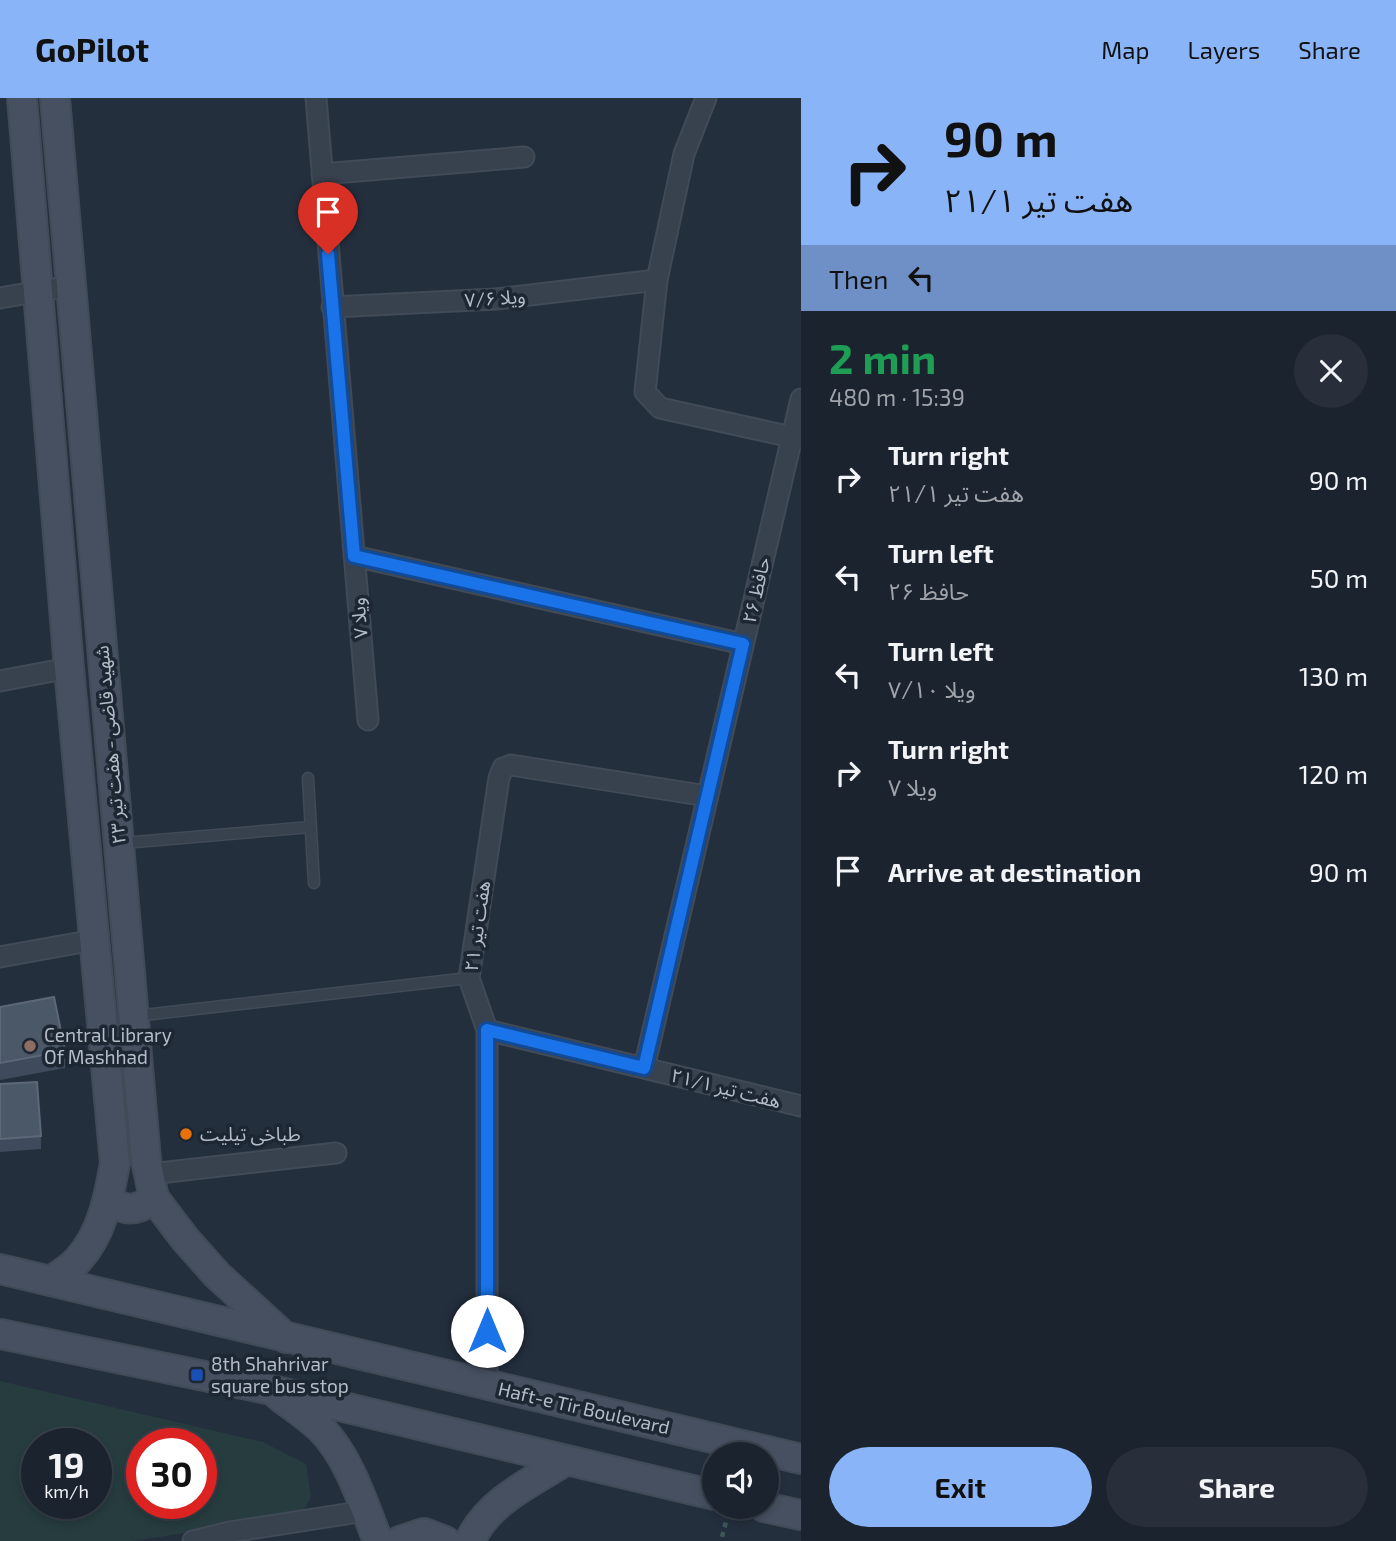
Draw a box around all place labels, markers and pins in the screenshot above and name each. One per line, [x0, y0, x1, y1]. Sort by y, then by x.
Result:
pin [298, 182, 358, 254]
place label: Central Library Of Mashhad [44, 1023, 172, 1068]
marker: Central Library Of Mashhad [22, 1038, 38, 1054]
place label: طباخی تیلیت [200, 1122, 301, 1146]
marker: طباخی تیلیت [178, 1126, 194, 1142]
place label: 8th Shahrivar square bus stop [211, 1352, 349, 1397]
marker: 8th Shahrivar square bus stop [189, 1367, 205, 1383]

